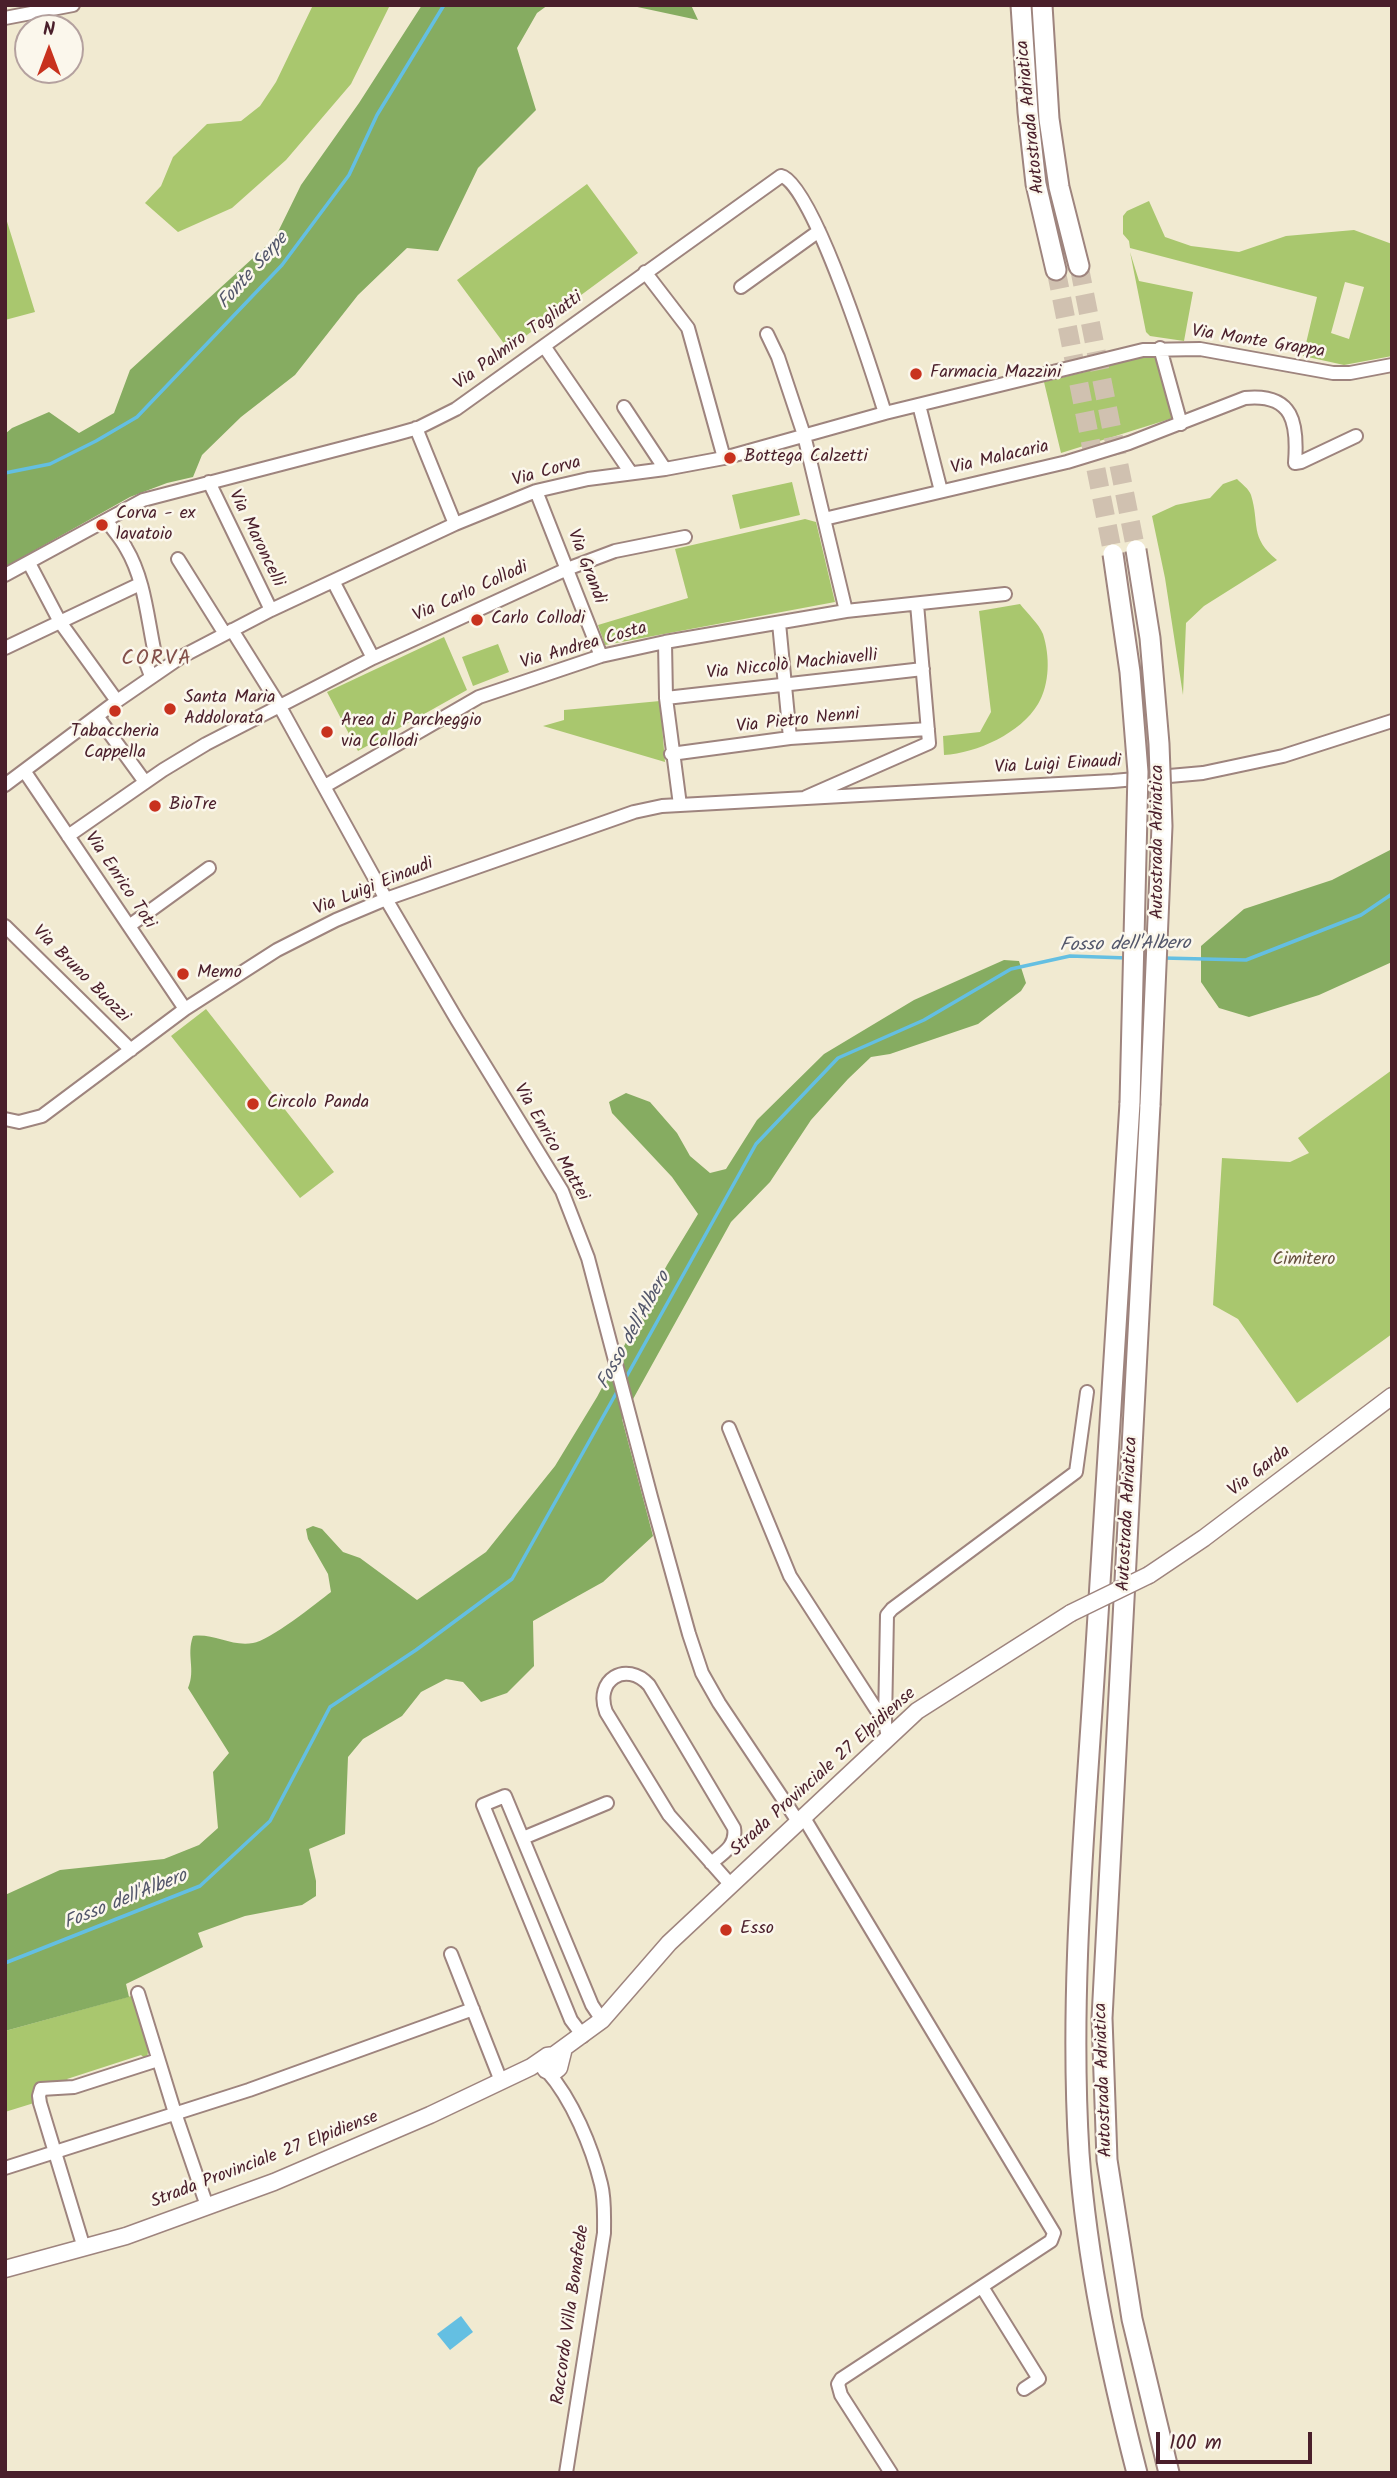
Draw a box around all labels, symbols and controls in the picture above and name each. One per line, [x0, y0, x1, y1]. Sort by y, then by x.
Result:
north arrow [14, 14, 84, 84]
text: N [43, 15, 55, 45]
street label: Autostrada Adriatica [1013, 39, 1051, 195]
water label: Fonte Serpe [214, 229, 294, 315]
street label: Via Palmiro Togliatti [450, 288, 588, 396]
street label: Via Monte Grappa [1190, 322, 1326, 364]
place label: Farmacia Mazzini [930, 363, 1061, 385]
marker: Farmacia Mazzini [908, 366, 924, 382]
street label: Via Malacaria [949, 437, 1051, 481]
place label: Bottega Calzetti [744, 447, 868, 469]
marker: Bottega Calzetti [722, 450, 738, 466]
street label: Via Corva [510, 453, 584, 493]
street label: Via Maroncelli [222, 487, 288, 591]
place label: Corva - ex lavatoio [116, 504, 195, 546]
marker: Corva - ex lavatoio [94, 517, 110, 533]
street label: Via Grandi [561, 527, 609, 607]
street label: Via Carlo Collodi [410, 558, 532, 628]
place label: Carlo Collodi [491, 609, 585, 631]
marker: Carlo Collodi [469, 612, 485, 628]
street label: Via Andrea Costa [518, 619, 650, 675]
street label: Via Niccolò Machiavelli [705, 646, 879, 686]
district label: CORVA [122, 647, 192, 673]
place label: Santa Maria Addolorata [184, 688, 276, 730]
marker: Santa Maria Addolorata [162, 701, 178, 717]
marker: Tabaccheria Cappella [107, 703, 123, 719]
street label: Via Pietro Nenni [735, 705, 861, 739]
place label: Area di Parcheggio via Collodi [341, 711, 482, 754]
place label: Tabaccheria Cappella [71, 722, 159, 764]
marker: Area di Parcheggio via Collodi [319, 724, 335, 740]
street label: Via Luigi Einaudi [994, 752, 1122, 780]
street label: Autostrada Adriatica [1148, 765, 1170, 919]
place label: BioTre [169, 795, 217, 817]
marker: BioTre [147, 798, 163, 814]
street label: Via Enrico Toti [79, 828, 159, 934]
street label: Via Luigi Einaudi [311, 854, 437, 922]
street label: Via Bruno Buozzi [27, 922, 133, 1028]
water label: Fosso dell'Albero [1059, 933, 1191, 959]
place label: Memo [197, 963, 242, 985]
marker: Memo [175, 966, 191, 982]
street label: Via Enrico Mattei [508, 1080, 592, 1206]
place label: Circolo Panda [267, 1093, 369, 1115]
marker: Circolo Panda [245, 1096, 261, 1112]
park label: Cimitero [1273, 1250, 1335, 1272]
water label: Fosso dell'Albero [593, 1268, 677, 1394]
street label: Autostrada Adriatica [1114, 1436, 1144, 1592]
street label: Via Garda [1225, 1442, 1295, 1502]
street label: Strada Provinciale 27 Elpidiense [727, 1684, 921, 1862]
water label: Fosso dell'Albero [61, 1866, 191, 1936]
place label: Esso [740, 1919, 774, 1941]
marker: Esso [718, 1922, 734, 1938]
street label: Autostrada Adriatica [1092, 2002, 1118, 2158]
street label: Strada Provinciale 27 Elpidiense [148, 2108, 382, 2214]
street label: Raccordo Villa Bonafede [549, 2224, 595, 2406]
scale bar [1159, 2418, 1315, 2462]
text: 100 m [1169, 2427, 1222, 2460]

